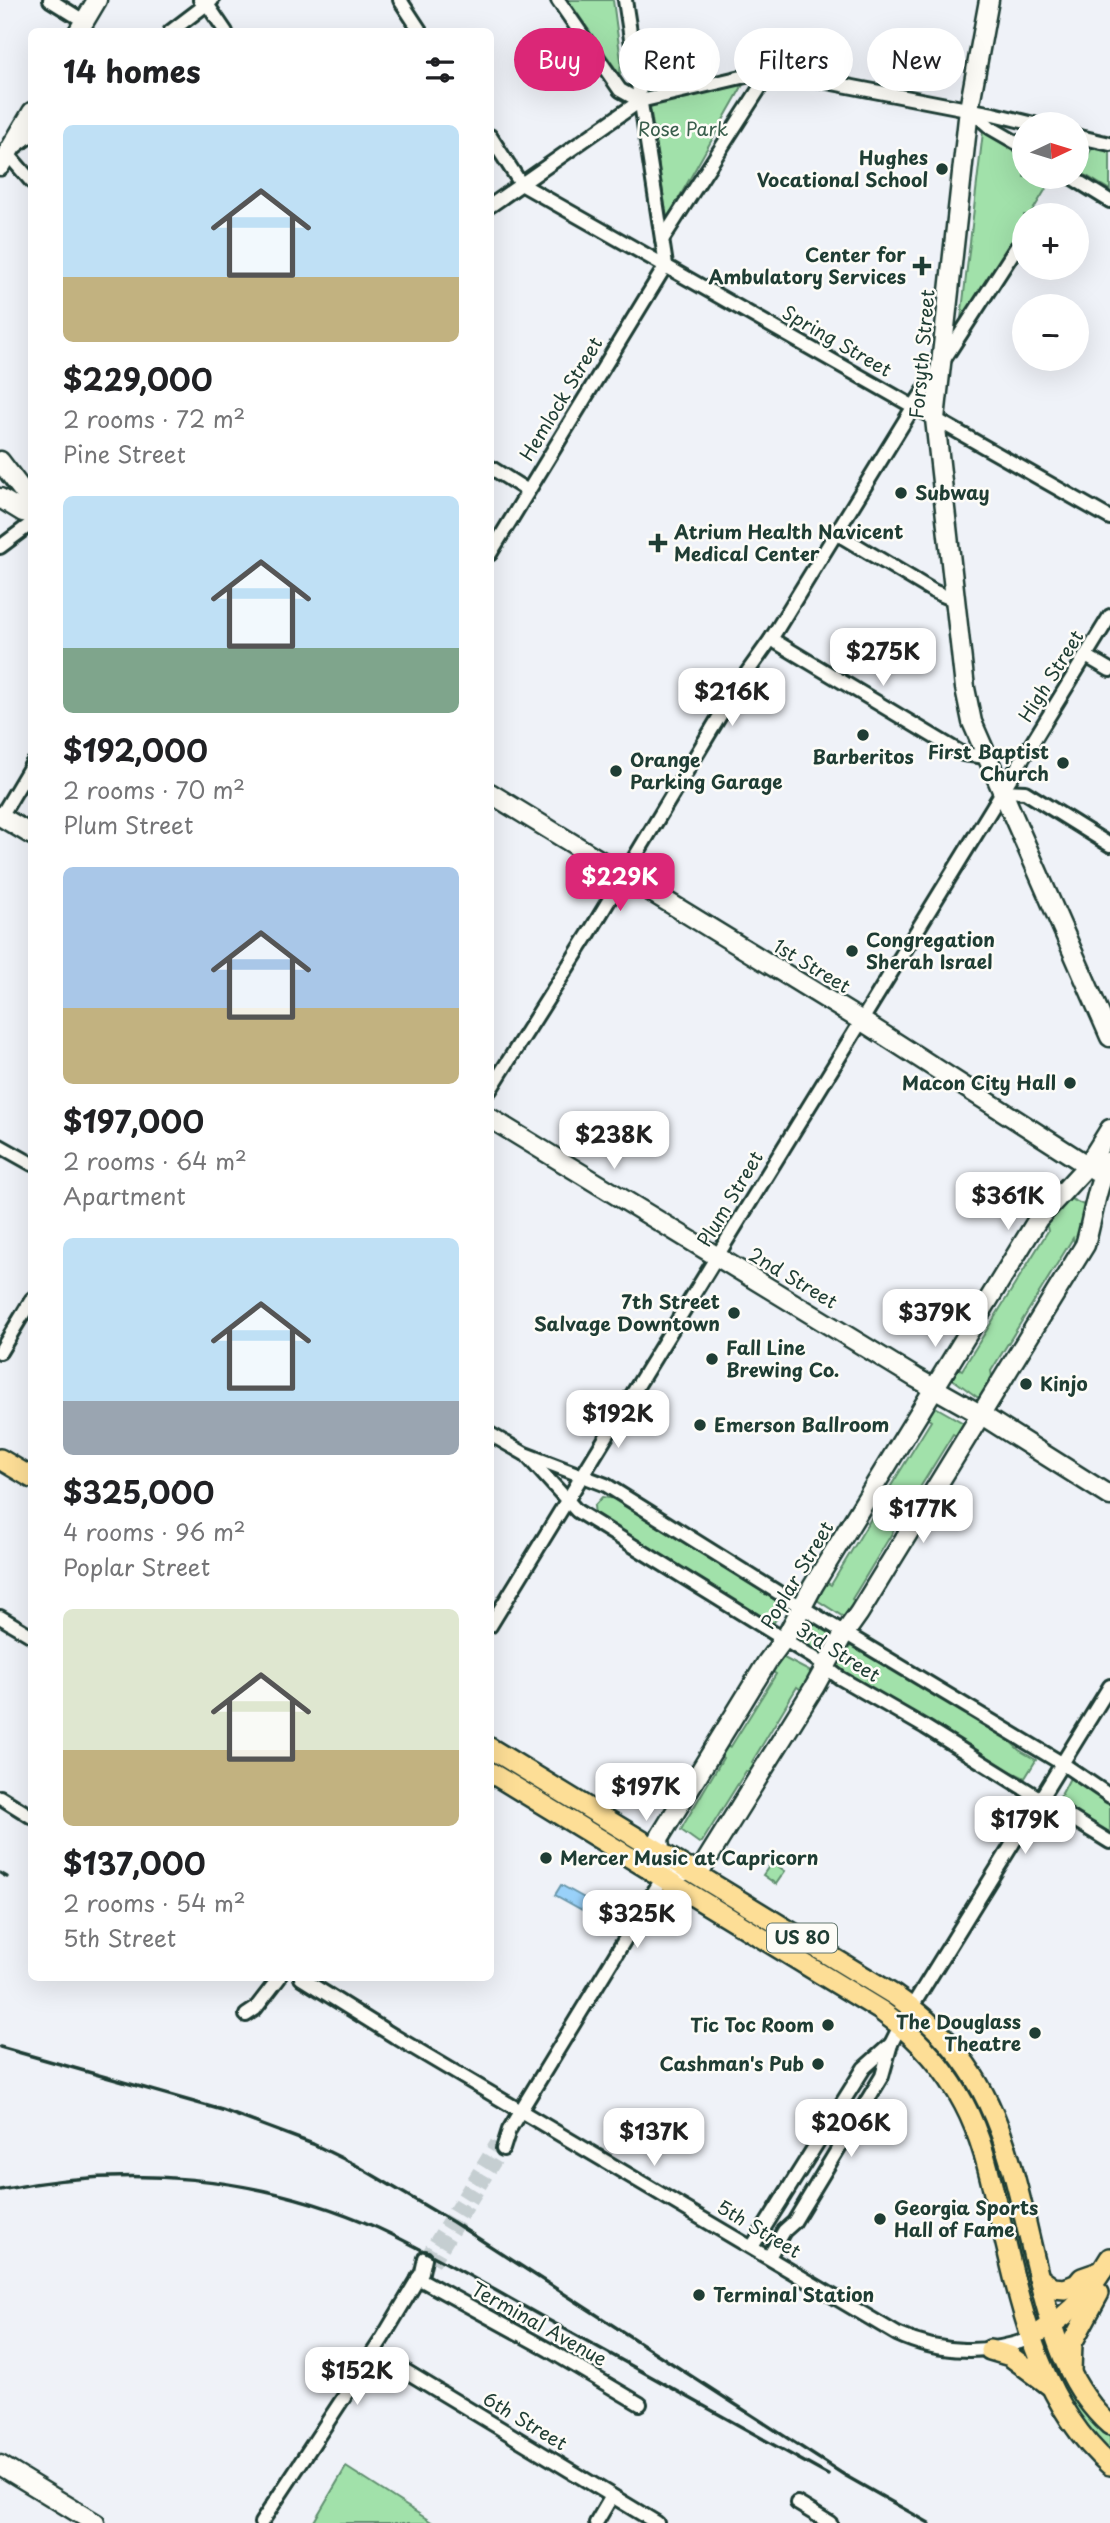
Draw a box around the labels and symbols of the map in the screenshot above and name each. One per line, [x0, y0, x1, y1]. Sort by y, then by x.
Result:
north arrow [1012, 112, 1088, 189]
park label: Rose Park [638, 114, 729, 142]
place label: Hughes Vocational School [757, 143, 928, 193]
marker: Hughes Vocational School [934, 161, 950, 177]
place label: Center for Ambulatory Services [709, 240, 906, 290]
marker: Center for Ambulatory Services [912, 256, 932, 276]
street label: Forsyth Street [901, 288, 941, 420]
street label: Spring Street [778, 297, 898, 383]
street label: Hemlock Street [512, 331, 608, 466]
place label: Subway [915, 478, 989, 506]
marker: Subway [893, 485, 909, 501]
place label: Atrium Health Navicent Medical Center [673, 517, 903, 567]
marker: Atrium Health Navicent Medical Center [648, 533, 668, 553]
street label: High Street [1011, 624, 1090, 727]
pin: $275K [834, 628, 932, 688]
pin: $216K [683, 668, 781, 728]
marker: Barberitos [855, 727, 871, 743]
place label: First Baptist Church [928, 737, 1049, 787]
place label: Barberitos [812, 742, 914, 770]
place label: Orange Parking Garage [630, 745, 783, 795]
marker: First Baptist Church [1055, 755, 1071, 771]
marker: Orange Parking Garage [608, 763, 624, 779]
pin: $229K [571, 853, 669, 913]
place label: Congregation Sherah Israel [866, 925, 995, 975]
street label: 1st Street [769, 931, 857, 999]
marker: Congregation Sherah Israel [844, 943, 860, 959]
place label: Macon City Hall [902, 1068, 1056, 1096]
marker: Macon City Hall [1062, 1075, 1078, 1091]
pin: $238K [565, 1112, 663, 1171]
street label: Plum Street [689, 1145, 769, 1252]
pin: $361K [959, 1172, 1057, 1232]
street label: 2nd Street [744, 1240, 843, 1315]
place label: 7th Street Salvage Downtown [534, 1287, 720, 1337]
pin: $379K [886, 1290, 984, 1349]
marker: 7th Street Salvage Downtown [726, 1305, 742, 1321]
place label: Fall Line Brewing Co. [726, 1333, 839, 1383]
marker: Fall Line Brewing Co. [704, 1351, 720, 1367]
place label: Kinjo [1040, 1369, 1088, 1397]
marker: Kinjo [1018, 1376, 1034, 1392]
pin: $192K [569, 1390, 667, 1450]
place label: Emerson Ballroom [714, 1410, 889, 1438]
marker: Emerson Ballroom [692, 1417, 708, 1433]
pin: $177K [874, 1486, 972, 1545]
street label: Poplar Street [753, 1515, 840, 1634]
street label: 3rd Street [791, 1614, 886, 1688]
pin: $197K [597, 1764, 695, 1823]
pin: $179K [976, 1797, 1074, 1856]
place label: Mercer Music at Capricorn [560, 1843, 818, 1871]
marker: Mercer Music at Capricorn [538, 1850, 554, 1866]
pin: $325K [588, 1890, 686, 1950]
road number: US 80 [767, 1924, 837, 1952]
place label: The Douglass Theatre [896, 2007, 1021, 2057]
place label: Tic Toc Room [690, 2010, 814, 2038]
marker: Tic Toc Room [820, 2017, 836, 2033]
marker: The Douglass Theatre [1027, 2025, 1043, 2041]
place label: Cashman's Pub [659, 2049, 804, 2077]
marker: Cashman's Pub [810, 2056, 826, 2072]
pin: $206K [802, 2100, 900, 2159]
pin: $137K [605, 2108, 703, 2168]
street label: 5th Street [712, 2192, 807, 2264]
place label: Georgia Sports Hall of Fame [894, 2193, 1038, 2243]
marker: Georgia Sports Hall of Fame [872, 2211, 888, 2227]
street label: Terminal Avenue [466, 2274, 613, 2372]
place label: Terminal Station [713, 2280, 874, 2308]
marker: Terminal Station [691, 2287, 707, 2303]
pin: $152K [308, 2348, 406, 2407]
street label: 6th Street [478, 2384, 573, 2456]

